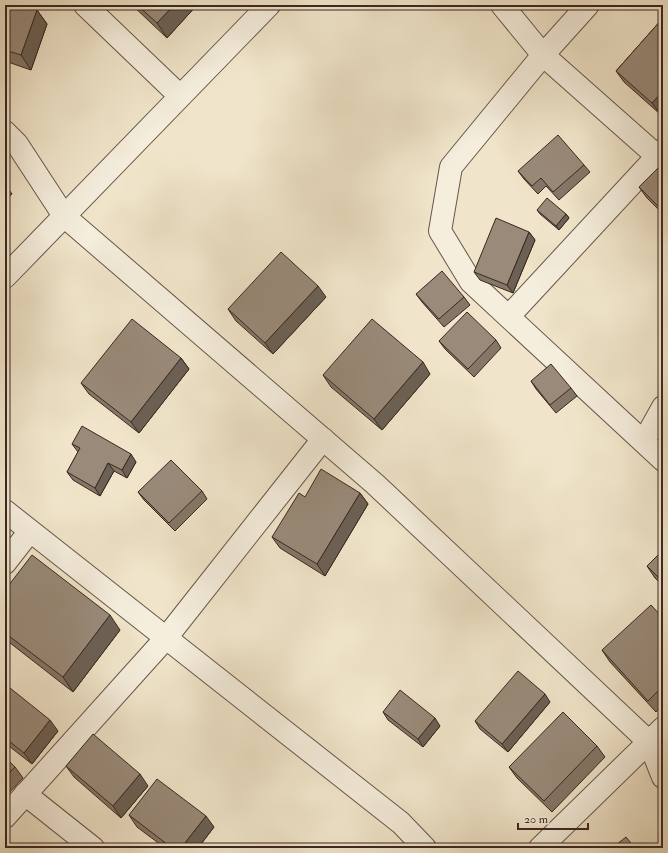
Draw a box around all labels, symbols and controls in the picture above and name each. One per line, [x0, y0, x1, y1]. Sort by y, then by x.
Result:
scale bar [518, 805, 588, 831]
text: 20 m [524, 812, 549, 827]

